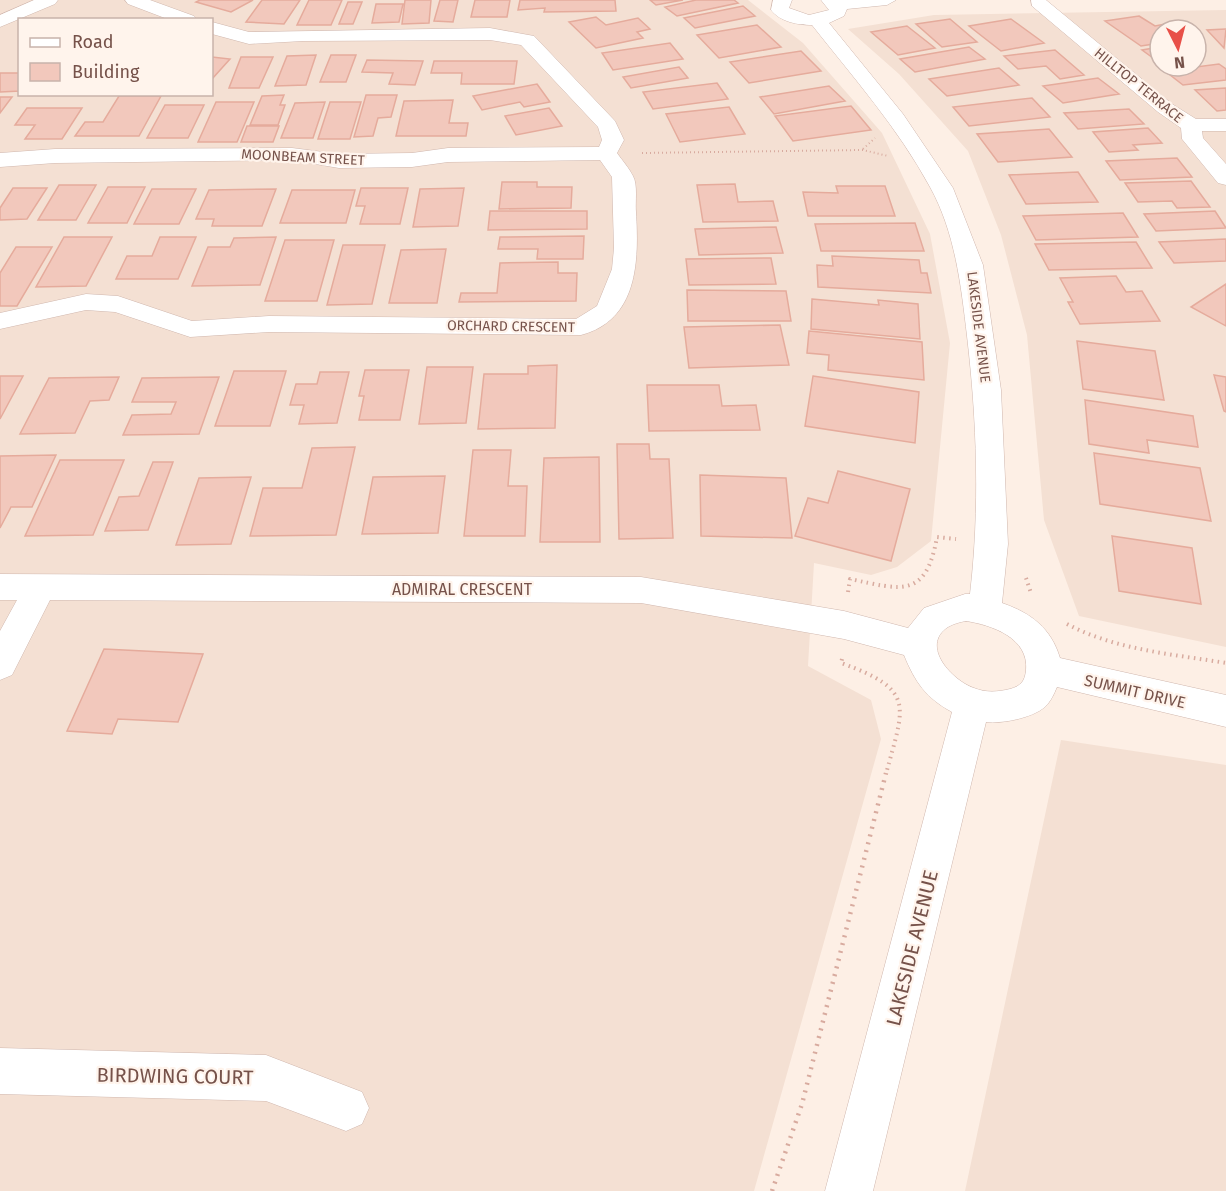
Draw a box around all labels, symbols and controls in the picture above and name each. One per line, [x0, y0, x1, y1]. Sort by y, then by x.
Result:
legend [18, 18, 213, 96]
north arrow [1148, 18, 1208, 78]
text: Road [72, 31, 114, 53]
street label: HILLTOP TERRACE [1091, 44, 1187, 126]
text: N [1173, 52, 1186, 72]
text: Building [72, 61, 140, 83]
street label: MOONBEAM STREET [241, 146, 366, 169]
street label: LAKESIDE AVENUE [963, 270, 994, 384]
street label: ORCHARD CRESCENT [447, 317, 576, 336]
street label: ADMIRAL CRESCENT [392, 580, 533, 599]
street label: SUMMIT DRIVE [1082, 671, 1188, 712]
street label: LAKESIDE AVENUE [881, 867, 943, 1029]
street label: BIRDWING COURT [96, 1063, 254, 1089]

